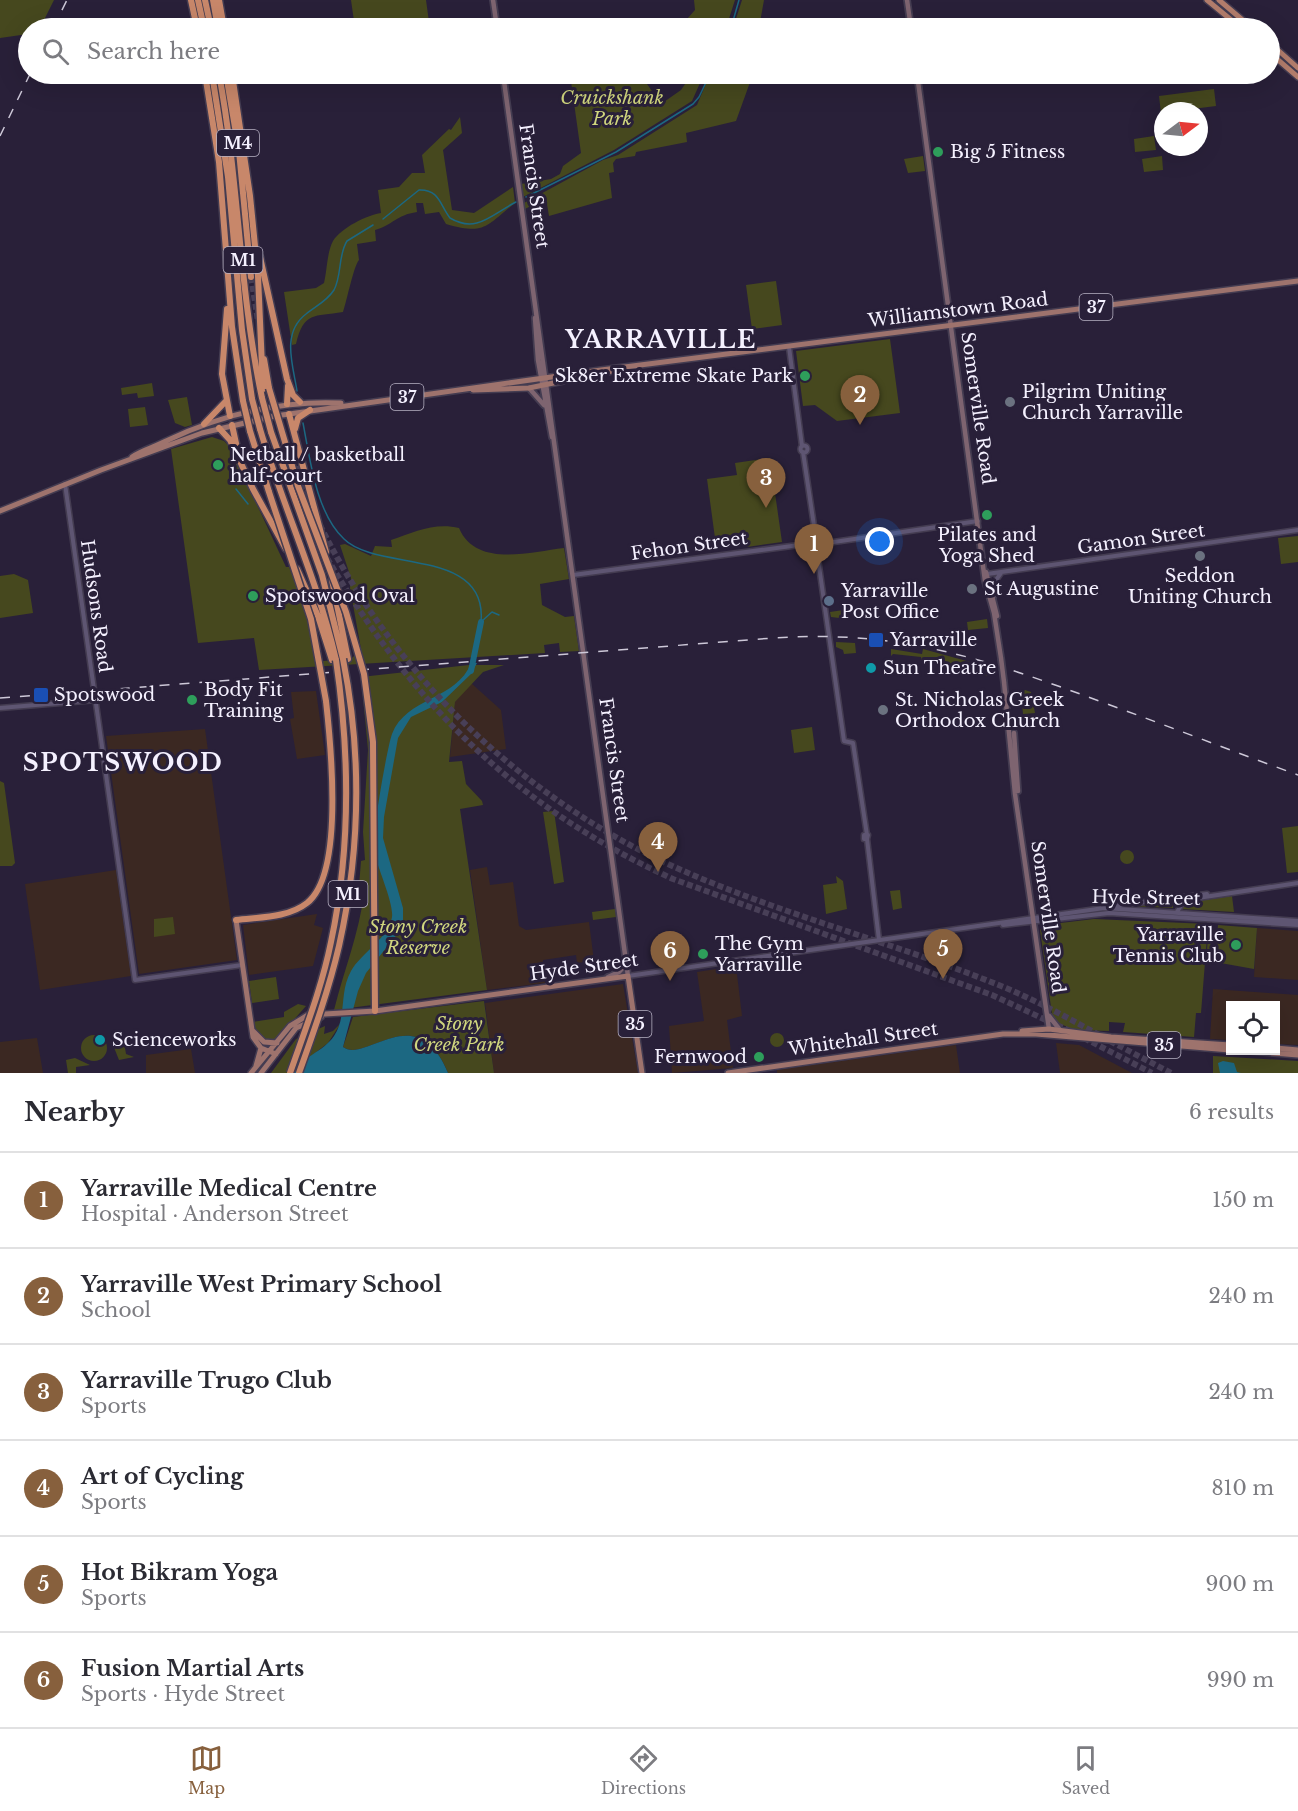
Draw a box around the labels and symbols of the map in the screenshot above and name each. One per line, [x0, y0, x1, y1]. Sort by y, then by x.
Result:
park label: Cruickshank Park [560, 87, 664, 130]
north arrow [1154, 102, 1208, 156]
street label: Francis Street [514, 122, 554, 250]
road number: M4 [217, 130, 259, 156]
place label: Big 5 Fitness [950, 141, 1065, 163]
marker: Big 5 Fitness [931, 145, 945, 159]
road number: M1 [224, 247, 262, 273]
street label: Williamstown Road [866, 288, 1049, 332]
road number: 37 [1080, 294, 1112, 320]
district label: YARRAVILLE [564, 325, 757, 354]
street label: Somerville Road [956, 330, 1000, 486]
place label: Sk8er Extreme Skate Park [555, 365, 793, 387]
marker: Sk8er Extreme Skate Park [798, 369, 812, 383]
pin: 2 [840, 376, 880, 425]
place label: Pilgrim Uniting Church Yarraville [1022, 381, 1183, 424]
road number: 37 [390, 384, 424, 410]
marker: Pilgrim Uniting Church Yarraville [1003, 395, 1017, 409]
place label: Netball / basketball half-court [230, 444, 405, 487]
marker: Netball / basketball half-court [211, 458, 225, 472]
pin: 3 [746, 458, 786, 508]
marker: Pilates and Yoga Shed [980, 508, 994, 522]
street label: Gamon Street [1076, 519, 1206, 559]
pin: 1 [794, 524, 834, 574]
place label: Pilates and Yoga Shed [937, 524, 1037, 567]
street label: Fehon Street [629, 527, 749, 565]
your location [865, 527, 894, 556]
street label: Hudsons Road [76, 538, 116, 674]
marker: Seddon Uniting Church [1193, 549, 1207, 563]
place label: Seddon Uniting Church [1128, 565, 1272, 608]
place label: St Augustine [984, 578, 1099, 600]
place label: Yarraville Post Office [840, 580, 939, 623]
marker: St Augustine [965, 582, 979, 596]
place label: Spotswood Oval [265, 585, 415, 607]
marker: Spotswood Oval [246, 589, 260, 603]
marker: Yarraville Post Office [822, 594, 836, 608]
place label: Yarraville [889, 629, 977, 651]
marker: Yarraville [867, 631, 885, 649]
place label: Sun Theatre [883, 657, 996, 679]
marker: Sun Theatre [864, 661, 878, 675]
place label: Body Fit Training [204, 679, 284, 722]
place label: Spotswood [54, 684, 155, 706]
marker: Spotswood [32, 686, 50, 704]
place label: St. Nicholas Greek Orthodox Church [895, 689, 1064, 732]
marker: Body Fit Training [185, 693, 199, 707]
street label: Francis Street [594, 696, 634, 824]
marker: St. Nicholas Greek Orthodox Church [876, 703, 890, 717]
district label: SPOTSWOOD [23, 748, 223, 777]
pin: 4 [638, 822, 678, 872]
street label: Somerville Road [1026, 839, 1070, 995]
road number: M1 [328, 881, 368, 907]
street label: Hyde Street [1091, 886, 1201, 910]
park label: Stony Creek Reserve [369, 916, 467, 959]
place label: Yarraville Tennis Club [1113, 924, 1224, 967]
pin: 5 [924, 930, 962, 979]
pin: 6 [650, 932, 690, 981]
place label: The Gym Yarraville [714, 933, 804, 976]
marker: Yarraville Tennis Club [1229, 938, 1243, 952]
marker: The Gym Yarraville [696, 947, 710, 961]
street label: Hyde Street [528, 948, 640, 985]
road number: 35 [618, 1011, 652, 1037]
park label: Stony Creek Park [414, 1013, 505, 1056]
street label: Whitehall Street [786, 1018, 939, 1061]
place label: Scienceworks [112, 1029, 237, 1051]
road number: 35 [1148, 1032, 1180, 1058]
marker: Scienceworks [93, 1033, 107, 1047]
place label: Fernwood [654, 1046, 747, 1068]
marker: Fernwood [752, 1050, 766, 1064]

